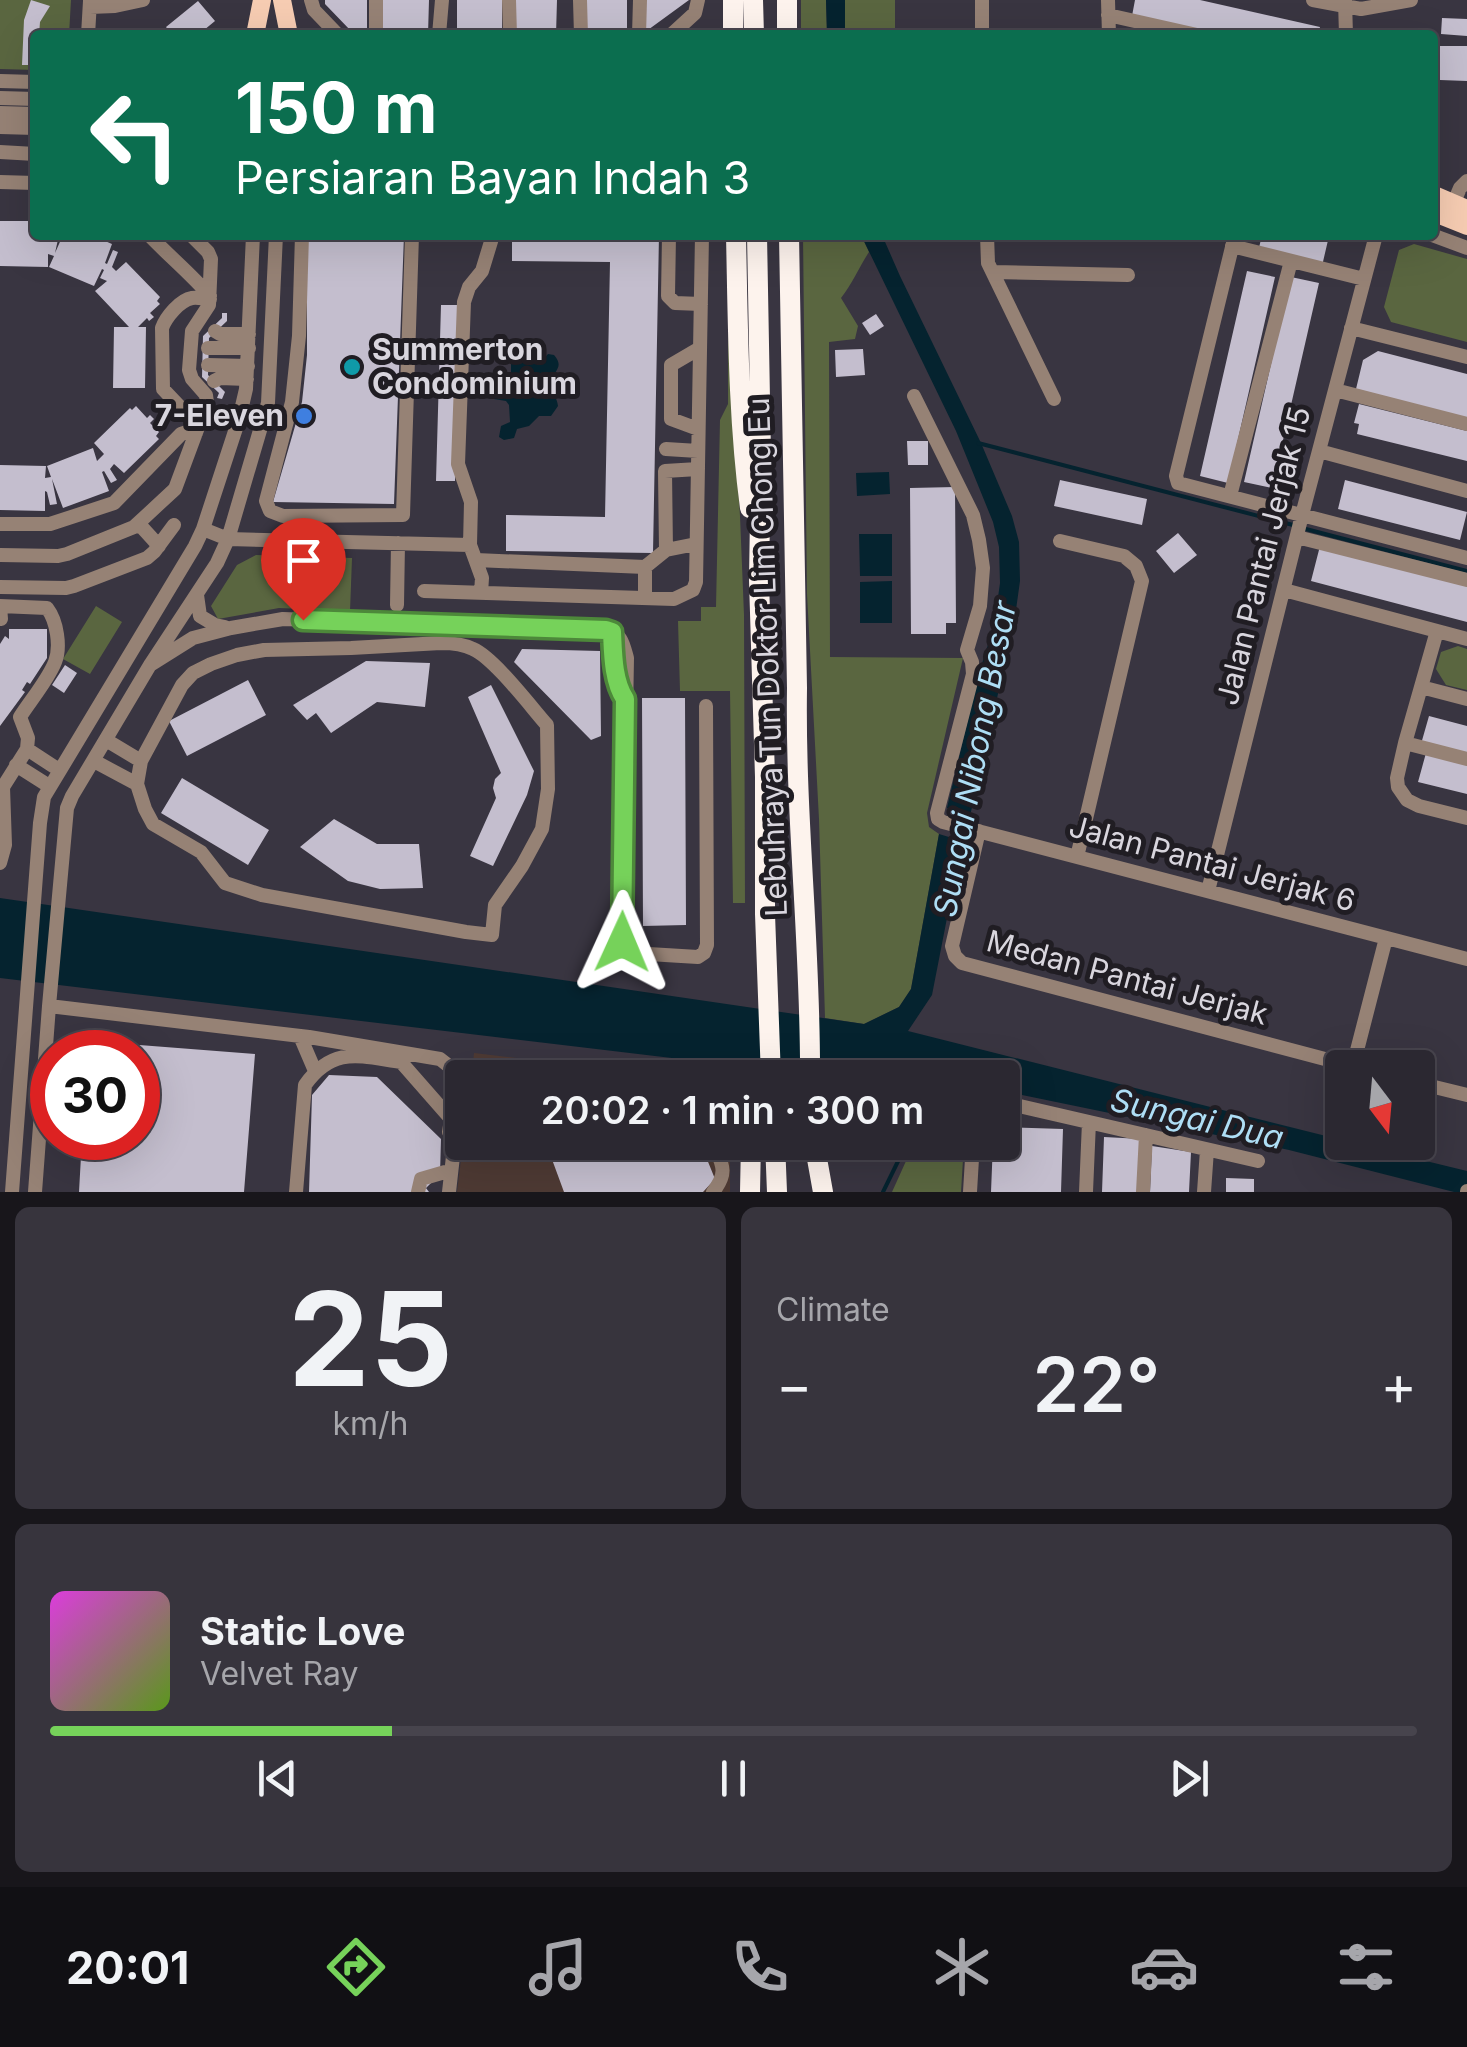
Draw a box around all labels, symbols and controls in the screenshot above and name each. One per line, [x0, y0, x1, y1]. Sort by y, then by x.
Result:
text: 150 m [235, 65, 438, 150]
icon: left [70, 70, 200, 200]
text: Persiaran Bayan Indah 3 [235, 150, 750, 205]
place label: Summerton Condominium [372, 331, 577, 401]
marker: Summerton Condominium [341, 356, 363, 378]
place label: 7-Eleven [155, 397, 284, 433]
street label: Lebuhraya Tun Doktor Lim Chong Eu [740, 397, 794, 917]
street label: Jalan Pantai Jerjak 15 [1209, 403, 1318, 709]
marker: 7-Eleven [293, 405, 315, 427]
pin [261, 518, 346, 621]
icon: arrive [276, 533, 331, 588]
water label: Sungai Nibong Besar [925, 597, 1024, 920]
street label: Jalan Pantai Jerjak 6 [1065, 808, 1359, 919]
position arrow [570, 890, 674, 994]
street label: Medan Pantai Jerjak [983, 922, 1272, 1032]
speed limit sign: 30 [30, 1030, 160, 1160]
north arrow [1325, 1050, 1435, 1160]
map controls [1325, 1050, 1435, 1160]
water label: Sungai Dua [1107, 1080, 1287, 1157]
text: 20:02 · 1 min · 300 m [541, 1087, 924, 1133]
text: 25 [288, 1260, 453, 1417]
text: Climate [776, 1290, 890, 1329]
text: 22° [1033, 1339, 1160, 1430]
text: − [776, 1352, 812, 1418]
text: + [1381, 1352, 1417, 1418]
text: km/h [332, 1404, 409, 1443]
text: Static Love [200, 1608, 405, 1654]
text: Velvet Ray [200, 1654, 358, 1693]
icon: previous [250, 1751, 305, 1806]
icon: pause [706, 1751, 761, 1806]
icon: next [1162, 1751, 1217, 1806]
icon: directions [321, 1932, 391, 2002]
icon: music [523, 1932, 593, 2002]
icon: phone [725, 1932, 795, 2002]
icon: climate [927, 1932, 997, 2002]
icon: car [1129, 1932, 1199, 2002]
icon: filters [1331, 1932, 1401, 2002]
text: 20:01 [66, 1940, 189, 1995]

